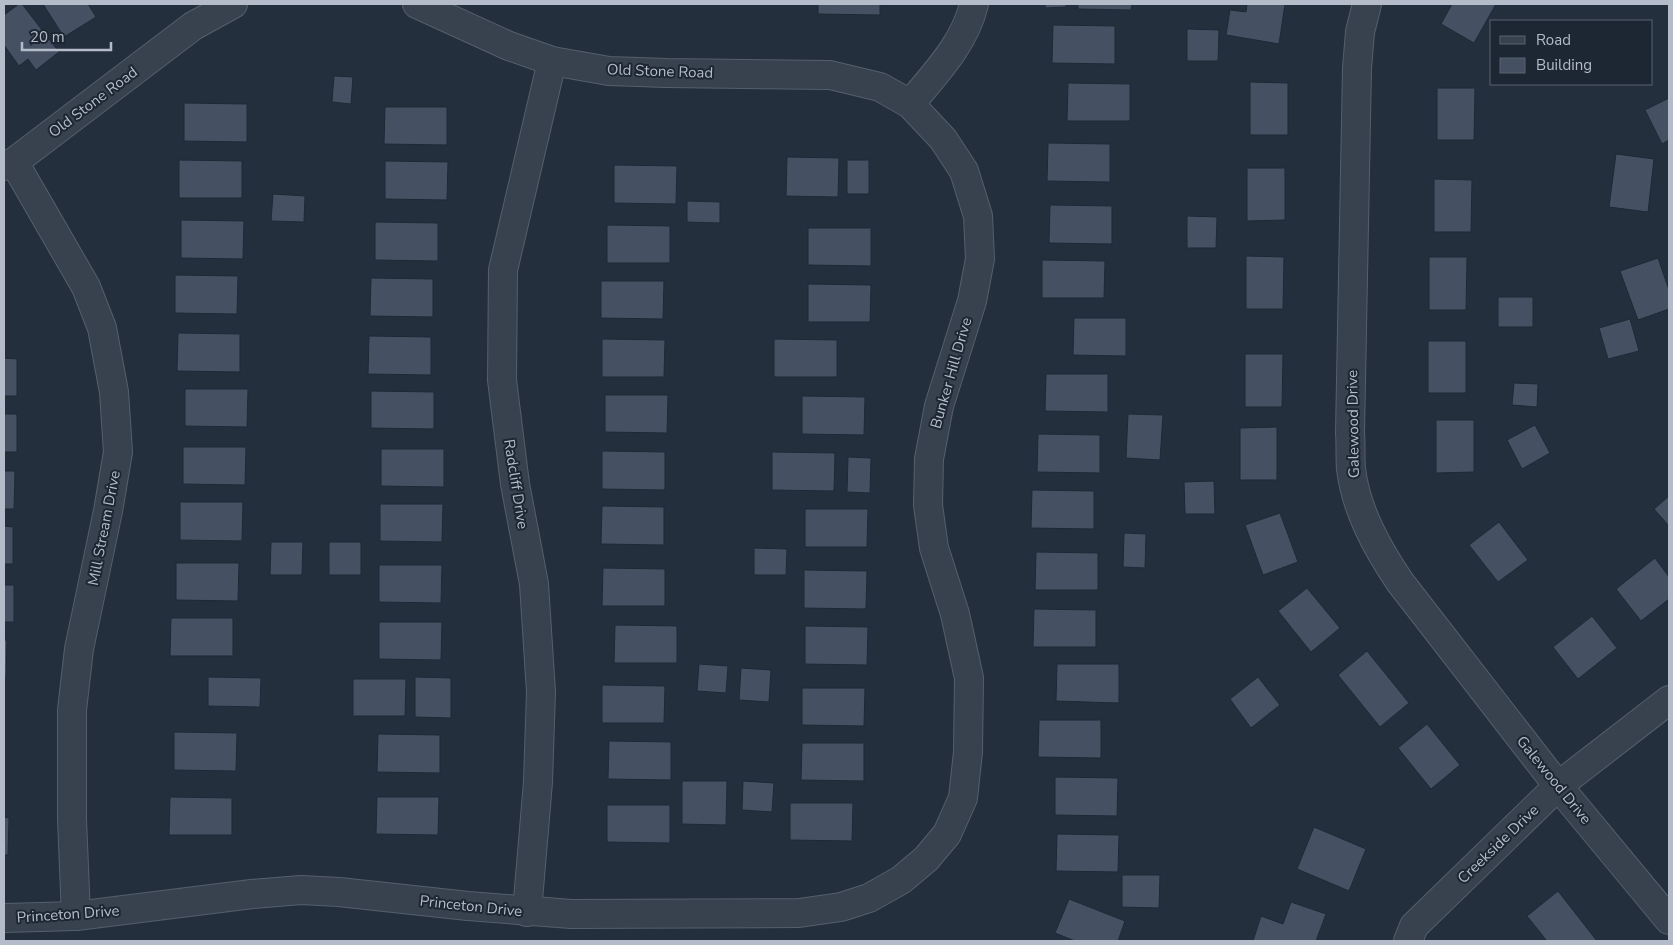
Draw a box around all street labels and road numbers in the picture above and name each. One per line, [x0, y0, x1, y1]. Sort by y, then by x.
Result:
street label: Old Stone Road [606, 59, 714, 83]
street label: Old Stone Road [44, 62, 142, 142]
street label: Bunker Hill Drive [926, 315, 976, 431]
street label: Galewood Drive [1342, 370, 1364, 478]
street label: Radcliff Drive [499, 438, 533, 530]
street label: Mill Stream Drive [83, 469, 125, 587]
street label: Galewood Drive [1512, 732, 1596, 828]
street label: Creekside Drive [1453, 800, 1543, 888]
street label: Princeton Drive [419, 891, 523, 921]
street label: Princeton Drive [16, 900, 120, 928]

